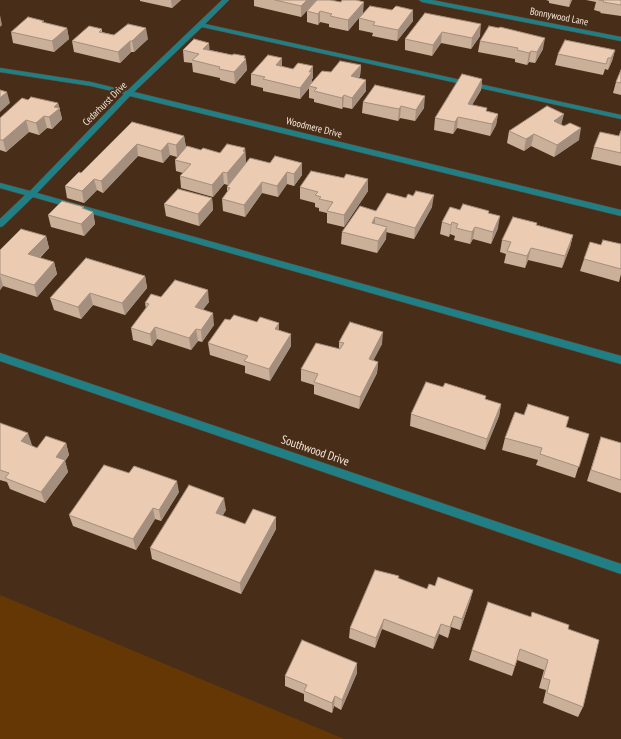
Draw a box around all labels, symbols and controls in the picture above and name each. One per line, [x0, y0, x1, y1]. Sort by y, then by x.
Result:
street label: Bonnywood Lane [529, 5, 589, 29]
street label: Cedarhurst Drive [80, 79, 130, 129]
street label: Woodmere Drive [285, 115, 343, 141]
street label: Southwood Drive [279, 433, 351, 469]

